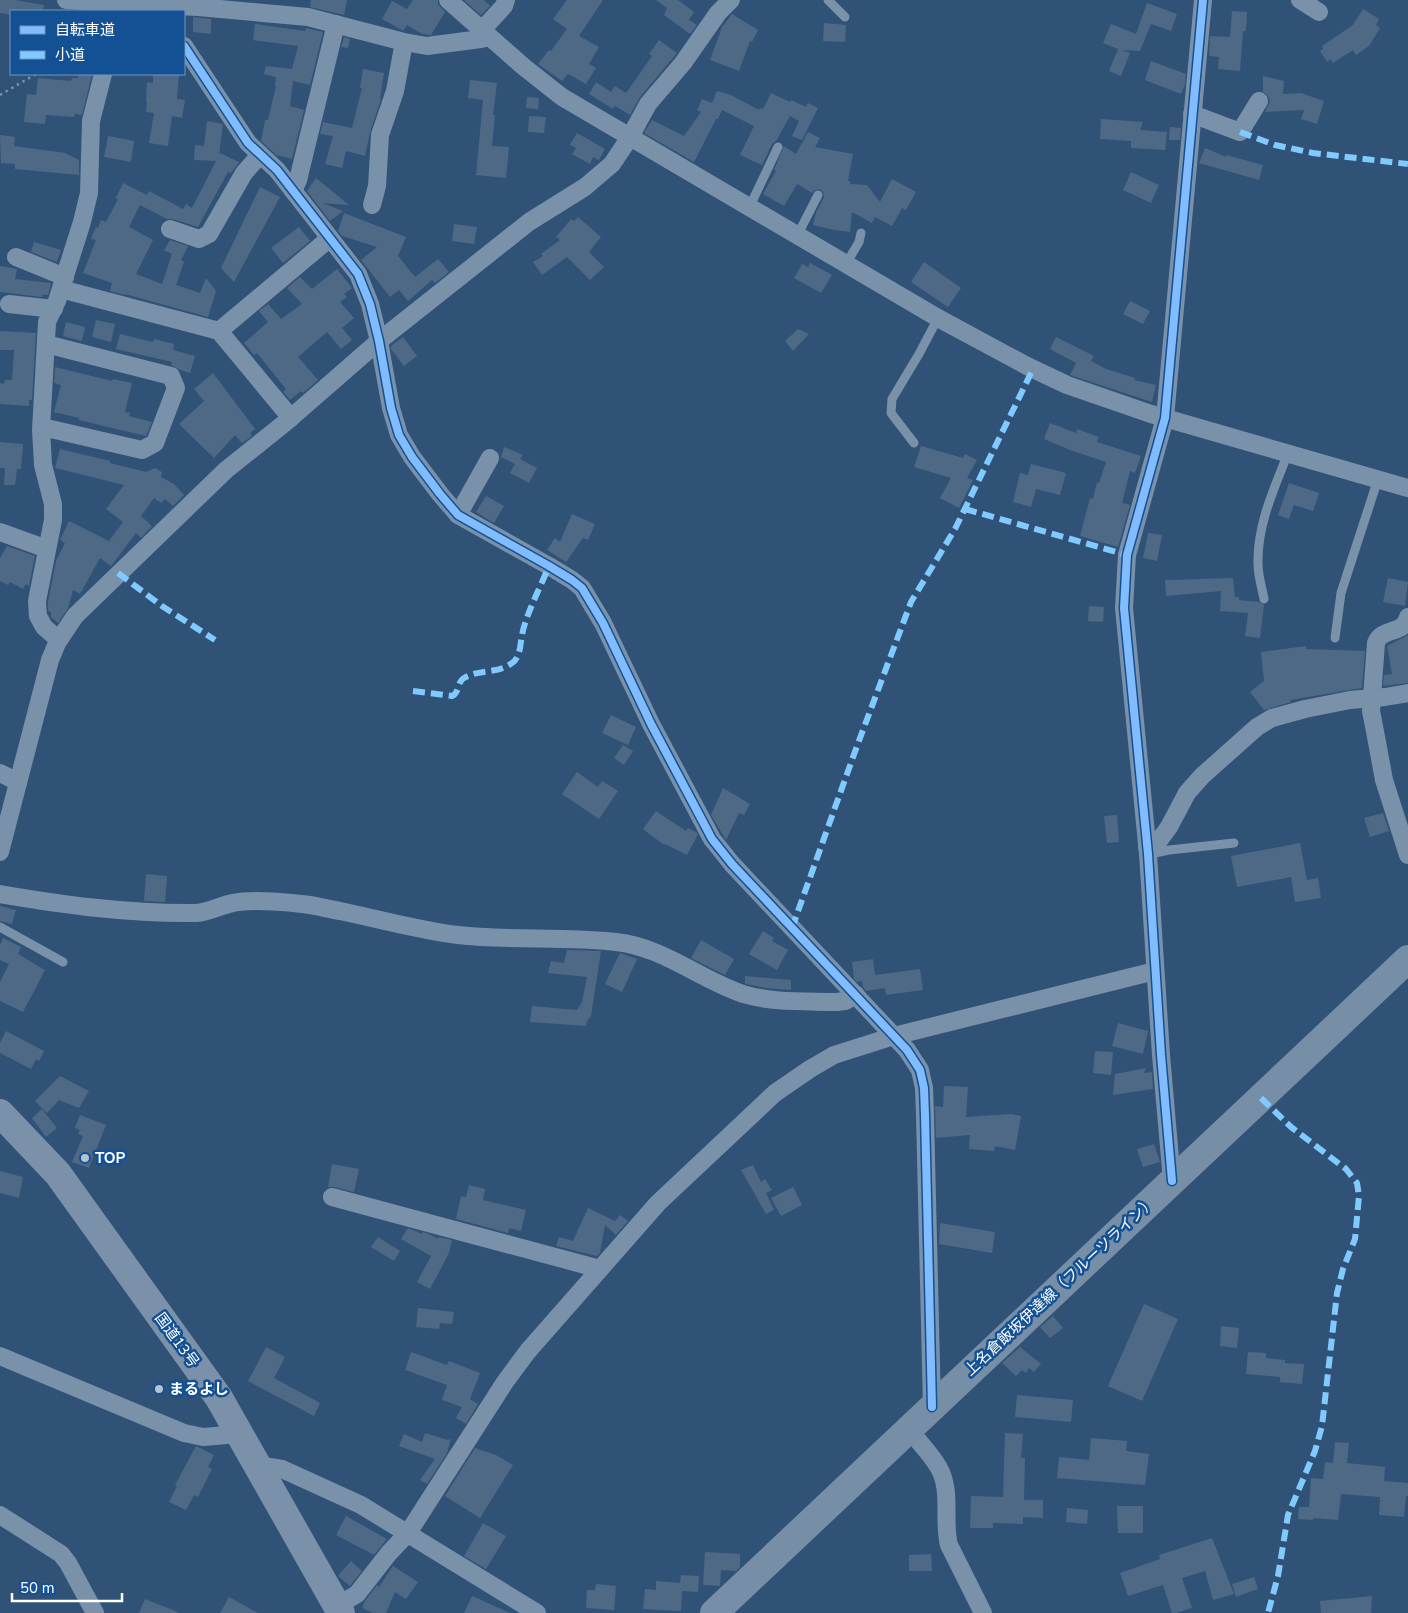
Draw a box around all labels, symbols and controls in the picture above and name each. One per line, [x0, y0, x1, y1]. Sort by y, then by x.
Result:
legend [10, 10, 185, 75]
text: 自転車道 [55, 20, 115, 40]
text: 小道 [55, 45, 85, 65]
place label: TOP [95, 1148, 125, 1168]
marker: TOP [79, 1152, 91, 1164]
street label: 上名倉飯坂伊達線（フルーツライン） [960, 1192, 1160, 1380]
street label: 国道13号 [150, 1309, 204, 1371]
place label: まるよし [169, 1379, 229, 1399]
marker: まるよし [153, 1383, 165, 1395]
scale bar [12, 1570, 122, 1602]
text: 50 m [20, 1578, 55, 1598]

